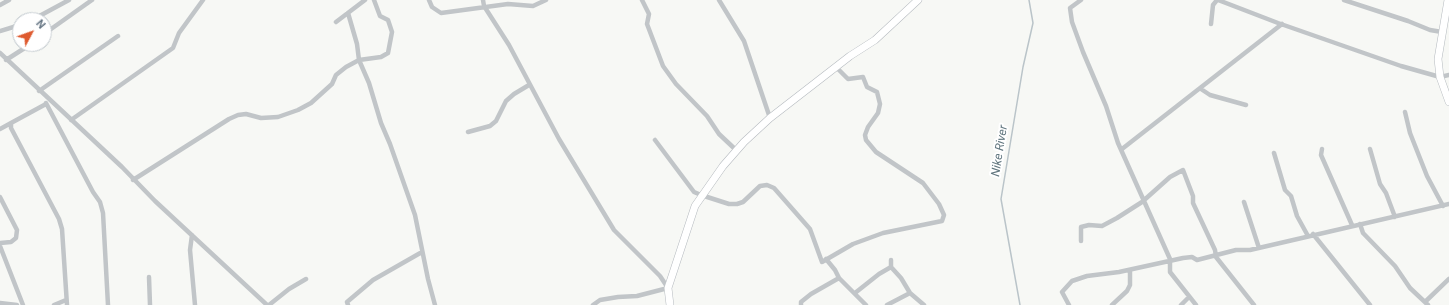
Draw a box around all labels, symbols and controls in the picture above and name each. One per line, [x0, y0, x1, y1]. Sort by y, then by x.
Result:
north arrow [12, 12, 52, 52]
text: N [33, 17, 48, 32]
water label: Nike River [989, 124, 1011, 178]

